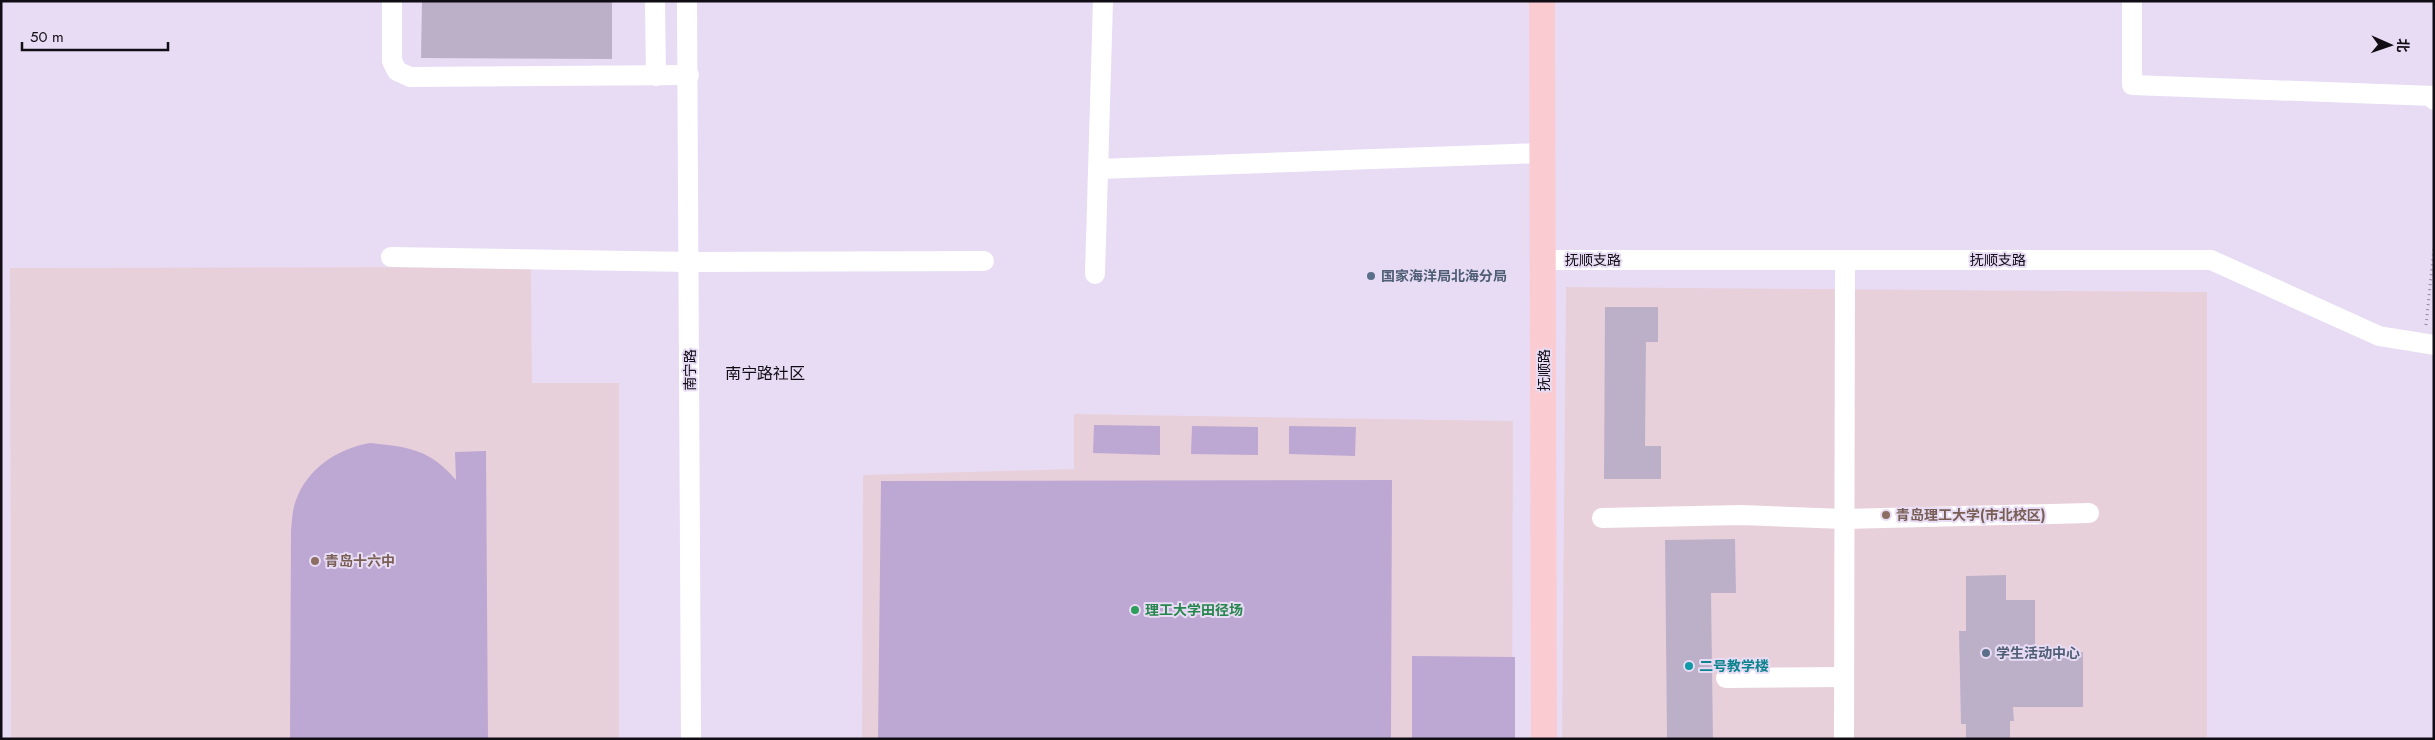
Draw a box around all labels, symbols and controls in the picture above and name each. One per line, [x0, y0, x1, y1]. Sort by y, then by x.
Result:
scale bar [22, 20, 169, 52]
north arrow [2365, 20, 2415, 70]
text: 50 m [30, 26, 64, 48]
text: 北 [2393, 38, 2413, 53]
street label: 抚顺支路 [1565, 250, 1621, 270]
street label: 抚顺支路 [1970, 250, 2026, 270]
place label: 国家海洋局北海分局 [1381, 266, 1507, 286]
marker: 国家海洋局北海分局 [1365, 270, 1377, 282]
street label: 南宁路 [680, 349, 700, 391]
street label: 抚顺路 [1534, 349, 1554, 391]
district label: 南宁路社区 [725, 362, 805, 385]
place label: 青岛理工大学(市北校区) [1896, 505, 2046, 525]
marker: 青岛理工大学(市北校区) [1880, 509, 1892, 521]
place label: 青岛十六中 [325, 551, 395, 571]
marker: 青岛十六中 [309, 555, 321, 567]
place label: 理工大学田径场 [1145, 600, 1243, 620]
marker: 理工大学田径场 [1129, 604, 1141, 616]
place label: 学生活动中心 [1996, 643, 2080, 663]
marker: 学生活动中心 [1980, 647, 1992, 659]
place label: 二号教学楼 [1699, 656, 1769, 676]
marker: 二号教学楼 [1683, 660, 1695, 672]

